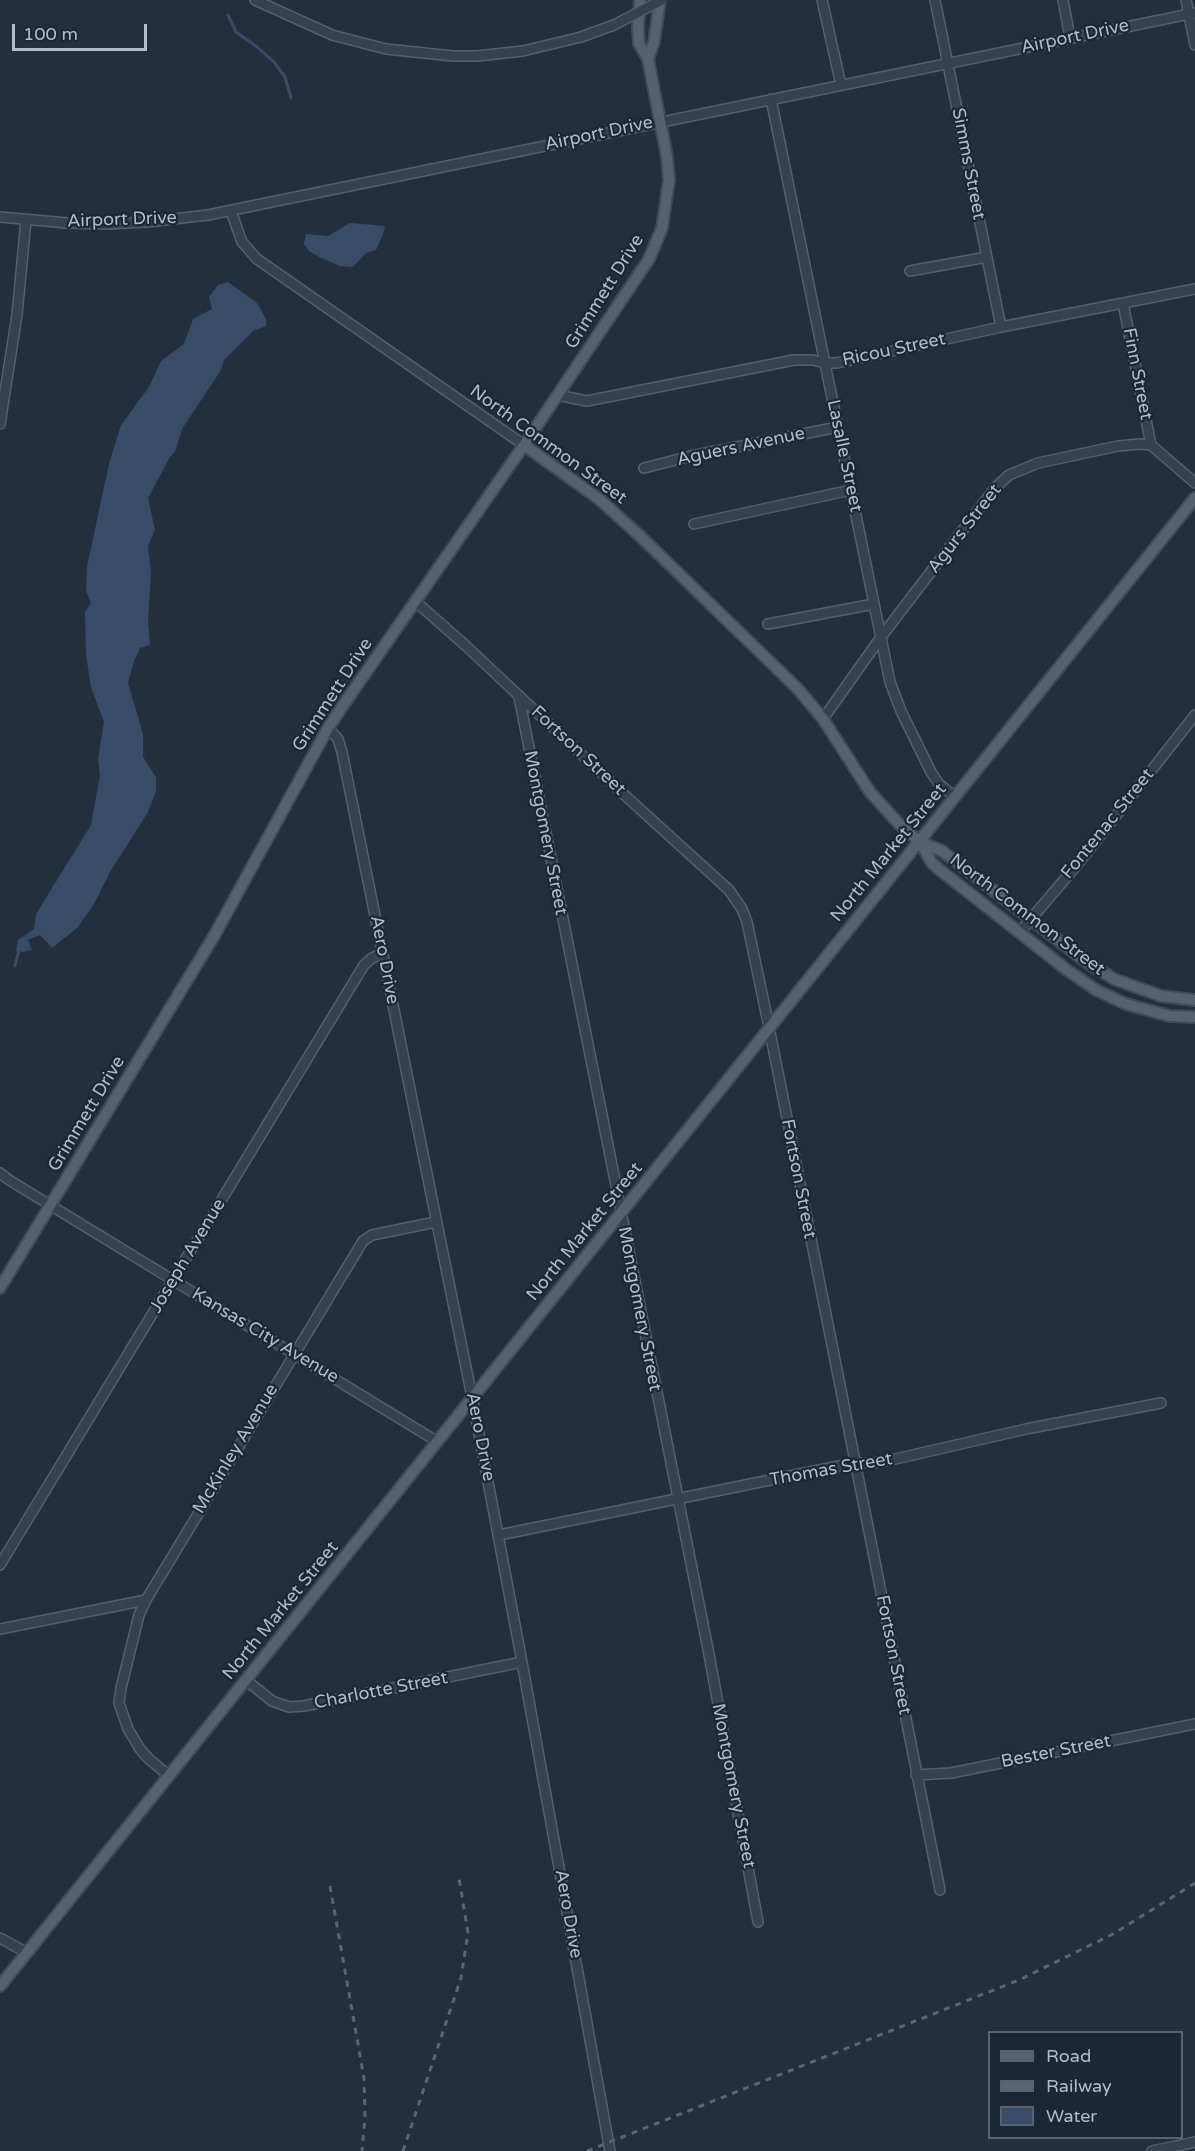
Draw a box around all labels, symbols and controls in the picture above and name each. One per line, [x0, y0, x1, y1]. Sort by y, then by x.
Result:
scale bar [15, 12, 150, 50]
street label: Airport Drive [1019, 15, 1131, 59]
text: 100 m [23, 23, 78, 45]
street label: Simms Street [947, 106, 989, 222]
street label: Airport Drive [543, 112, 655, 156]
street label: Airport Drive [67, 207, 177, 233]
street label: Grimmett Drive [561, 231, 649, 353]
street label: Finn Street [1117, 326, 1157, 422]
street label: Ricou Street [840, 329, 948, 371]
street label: North Common Street [465, 381, 631, 509]
street label: Lasalle Street [822, 398, 866, 514]
street label: Aguers Avenue [675, 423, 807, 471]
street label: Agurs Street [923, 480, 1007, 578]
street label: Grimmett Drive [288, 634, 378, 756]
street label: Fortson Street [526, 702, 630, 800]
street label: Montgomery Street [518, 749, 572, 917]
street label: Fontenac Street [1057, 764, 1159, 884]
street label: North Market Street [827, 779, 951, 927]
street label: North Common Street [945, 850, 1109, 980]
street label: Aero Drive [365, 914, 403, 1006]
street label: Grimmett Drive [44, 1052, 130, 1176]
street label: Fortson Street [776, 1117, 820, 1241]
street label: North Market Street [523, 1158, 647, 1306]
street label: Joseph Avenue [145, 1195, 231, 1317]
street label: Montgomery Street [612, 1225, 666, 1393]
street label: Kansas City Avenue [188, 1284, 342, 1388]
street label: McKinley Avenue [189, 1380, 283, 1518]
street label: Aero Drive [461, 1391, 499, 1483]
street label: Thomas Street [768, 1449, 894, 1491]
street label: North Market Street [219, 1537, 343, 1685]
street label: Fortson Street [871, 1593, 915, 1717]
street label: Charlotte Street [312, 1667, 450, 1715]
street label: Montgomery Street [706, 1702, 760, 1870]
street label: Bester Street [999, 1731, 1113, 1773]
street label: Aero Drive [550, 1868, 586, 1960]
legend [988, 2031, 1183, 2139]
text: Road [1046, 2045, 1091, 2067]
text: Railway [1046, 2075, 1112, 2097]
text: Water [1046, 2105, 1097, 2127]

